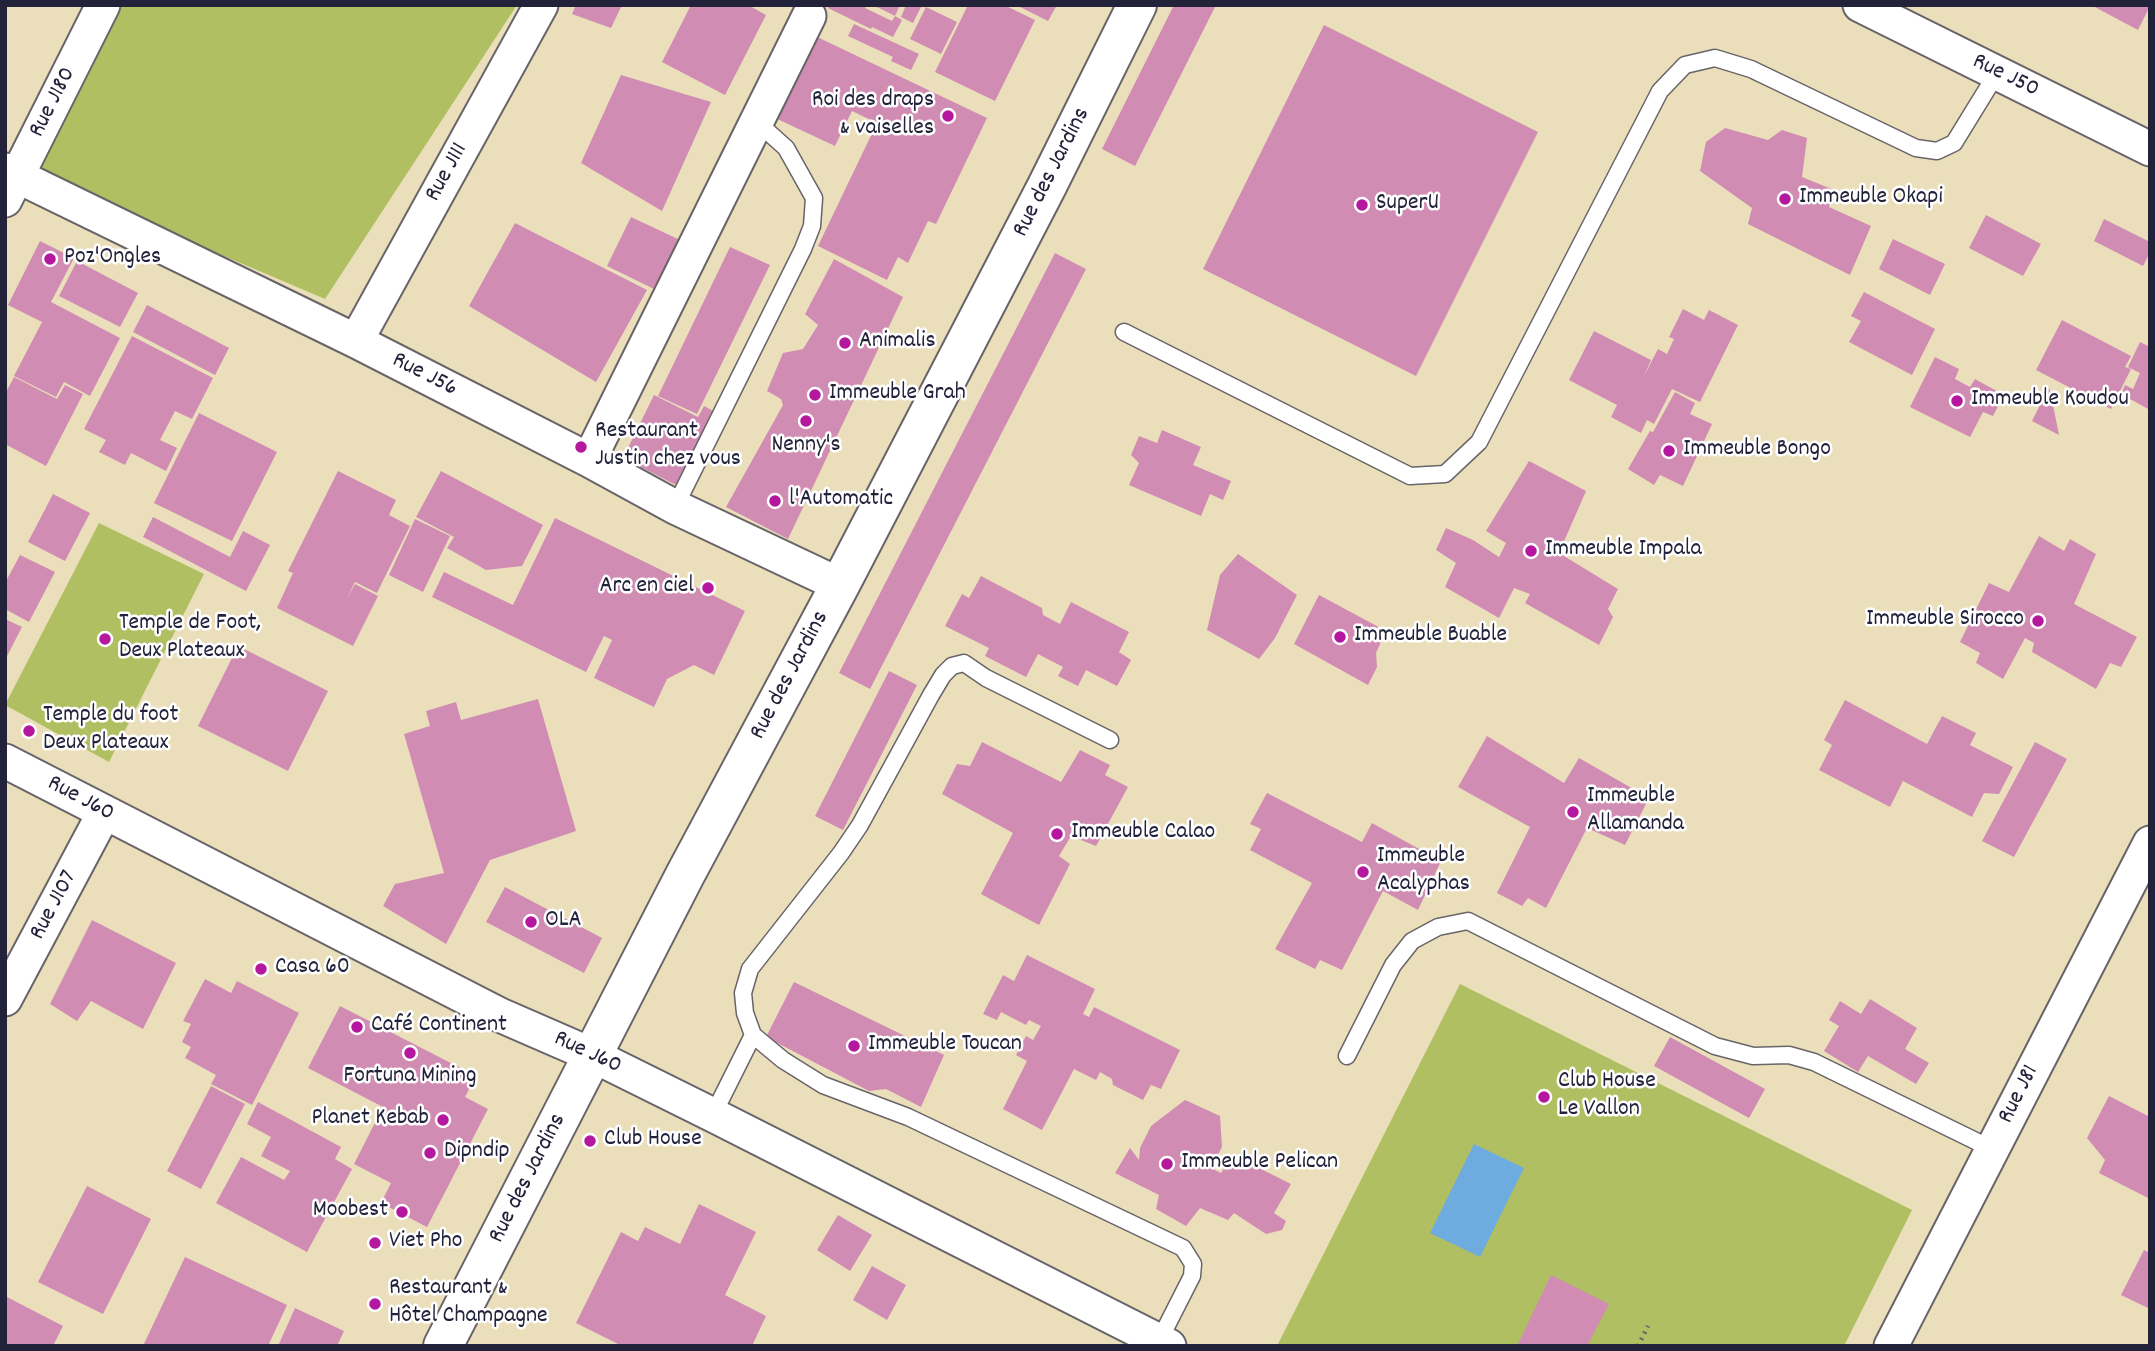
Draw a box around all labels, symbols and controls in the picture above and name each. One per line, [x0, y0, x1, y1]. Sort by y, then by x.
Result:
street label: Rue J50 [1967, 48, 2043, 106]
street label: Rue J180 [24, 63, 84, 143]
place label: Roi des draps & vaiselles [812, 88, 934, 144]
street label: Rue des Jardins [1008, 104, 1098, 242]
marker: Roi des draps & vaiselles [940, 108, 956, 124]
street label: Rue J111 [420, 139, 476, 207]
place label: Immeuble Okapi [1799, 185, 1943, 213]
place label: SuperU [1376, 191, 1439, 219]
marker: Immeuble Okapi [1777, 191, 1793, 207]
marker: SuperU [1354, 197, 1370, 213]
place label: Poz'Ongles [64, 245, 161, 273]
marker: Poz'Ongles [42, 251, 58, 267]
place label: Animalis [859, 329, 936, 357]
marker: Animalis [837, 335, 853, 351]
street label: Rue J56 [386, 347, 462, 405]
place label: Immeuble Grah [829, 381, 966, 409]
marker: Immeuble Grah [807, 387, 823, 403]
place label: Immeuble Koudou [1971, 387, 2129, 415]
marker: Immeuble Koudou [1949, 393, 1965, 409]
marker: Nenny's [798, 413, 814, 429]
place label: Restaurant Justin chez vous [595, 419, 741, 475]
place label: Nenny's [771, 433, 841, 461]
place label: Immeuble Bongo [1683, 437, 1831, 465]
marker: Restaurant Justin chez vous [573, 439, 589, 455]
marker: Immeuble Bongo [1661, 443, 1677, 459]
place label: l'Automatic [789, 487, 893, 515]
marker: l'Automatic [767, 493, 783, 509]
place label: Immeuble Impala [1545, 537, 1702, 565]
marker: Immeuble Impala [1523, 543, 1539, 559]
place label: Arc en ciel [599, 574, 694, 602]
marker: Arc en ciel [700, 580, 716, 596]
street label: Rue des Jardins [745, 607, 837, 745]
place label: Immeuble Sirocco [1866, 607, 2024, 635]
place label: Temple de Foot, Deux Plateaux [119, 611, 261, 667]
marker: Immeuble Sirocco [2030, 613, 2046, 629]
place label: Immeuble Buable [1354, 623, 1507, 651]
marker: Immeuble Buable [1332, 629, 1348, 645]
marker: Temple de Foot, Deux Plateaux [97, 631, 113, 647]
place label: Temple du foot Deux Plateaux [43, 703, 178, 759]
marker: Temple du foot Deux Plateaux [21, 723, 37, 739]
street label: Rue J60 [42, 770, 118, 830]
place label: Immeuble Allamanda [1587, 784, 1684, 840]
marker: Immeuble Allamanda [1565, 804, 1581, 820]
place label: Immeuble Calao [1071, 820, 1215, 848]
marker: Immeuble Calao [1049, 826, 1065, 842]
place label: Immeuble Acalyphas [1377, 844, 1470, 900]
marker: Immeuble Acalyphas [1355, 864, 1371, 880]
street label: Rue J107 [25, 866, 85, 946]
place label: OLA [545, 908, 582, 936]
marker: OLA [523, 914, 539, 930]
place label: Casa 60 [275, 955, 350, 983]
marker: Casa 60 [253, 961, 269, 977]
place label: Café Continent [371, 1013, 507, 1041]
marker: Café Continent [349, 1019, 365, 1035]
street label: Rue J60 [548, 1026, 626, 1082]
place label: Immeuble Toucan [868, 1032, 1022, 1060]
marker: Immeuble Toucan [846, 1038, 862, 1054]
marker: Fortuna Mining [402, 1045, 418, 1061]
street label: Rue J81 [1993, 1061, 2047, 1129]
place label: Fortuna Mining [344, 1064, 476, 1092]
place label: Club House Le Vallon [1558, 1069, 1656, 1125]
marker: Club House Le Vallon [1536, 1089, 1552, 1105]
place label: Planet Kebab [311, 1106, 429, 1134]
street label: Rue des Jardins [484, 1110, 574, 1248]
marker: Planet Kebab [435, 1112, 451, 1128]
place label: Club House [604, 1127, 702, 1155]
marker: Club House [582, 1133, 598, 1149]
place label: Dipndip [444, 1139, 510, 1167]
marker: Dipndip [422, 1145, 438, 1161]
place label: Immeuble Pelican [1181, 1150, 1338, 1178]
marker: Immeuble Pelican [1159, 1156, 1175, 1172]
place label: Moobest [313, 1198, 388, 1226]
marker: Moobest [394, 1204, 410, 1220]
place label: Viet Pho [389, 1229, 462, 1257]
marker: Viet Pho [367, 1235, 383, 1251]
place label: Restaurant & Hôtel Champagne [389, 1276, 548, 1332]
marker: Restaurant & Hôtel Champagne [367, 1296, 383, 1312]

